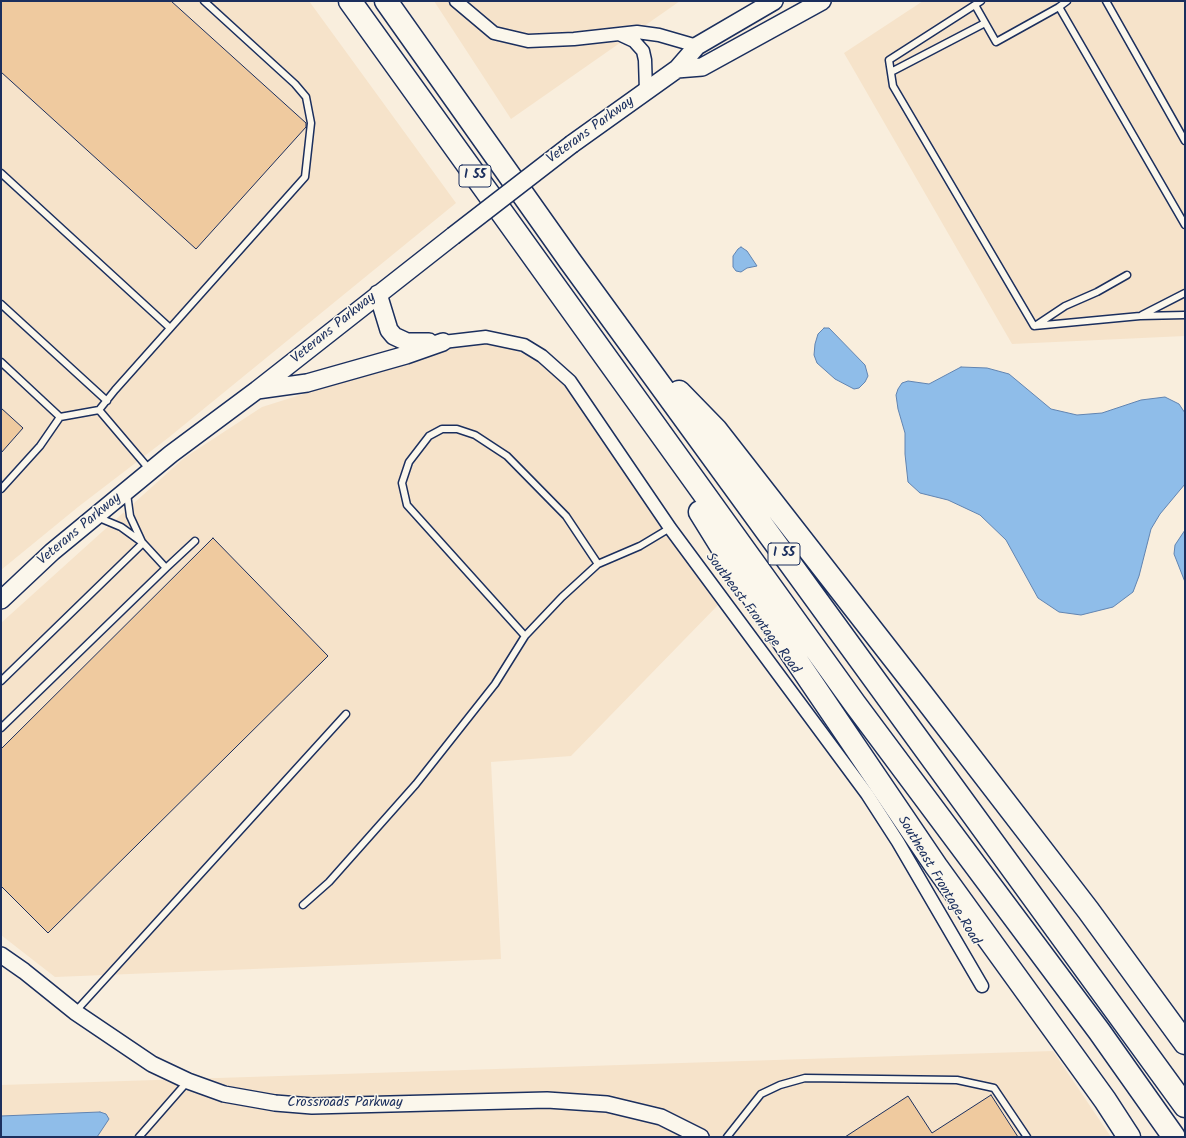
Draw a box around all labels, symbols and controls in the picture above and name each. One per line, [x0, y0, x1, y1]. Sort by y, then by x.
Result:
street label: Veterans Parkway [544, 94, 638, 168]
road number: I 55 [459, 165, 491, 187]
street label: Veterans Parkway [288, 290, 380, 368]
street label: Veterans Parkway [35, 490, 125, 570]
road number: I 55 [768, 543, 800, 565]
street label: Southeast Frontage Road [701, 550, 803, 678]
street label: Southeast Frontage Road [893, 813, 983, 949]
street label: Crossroads Parkway [287, 1096, 403, 1112]

